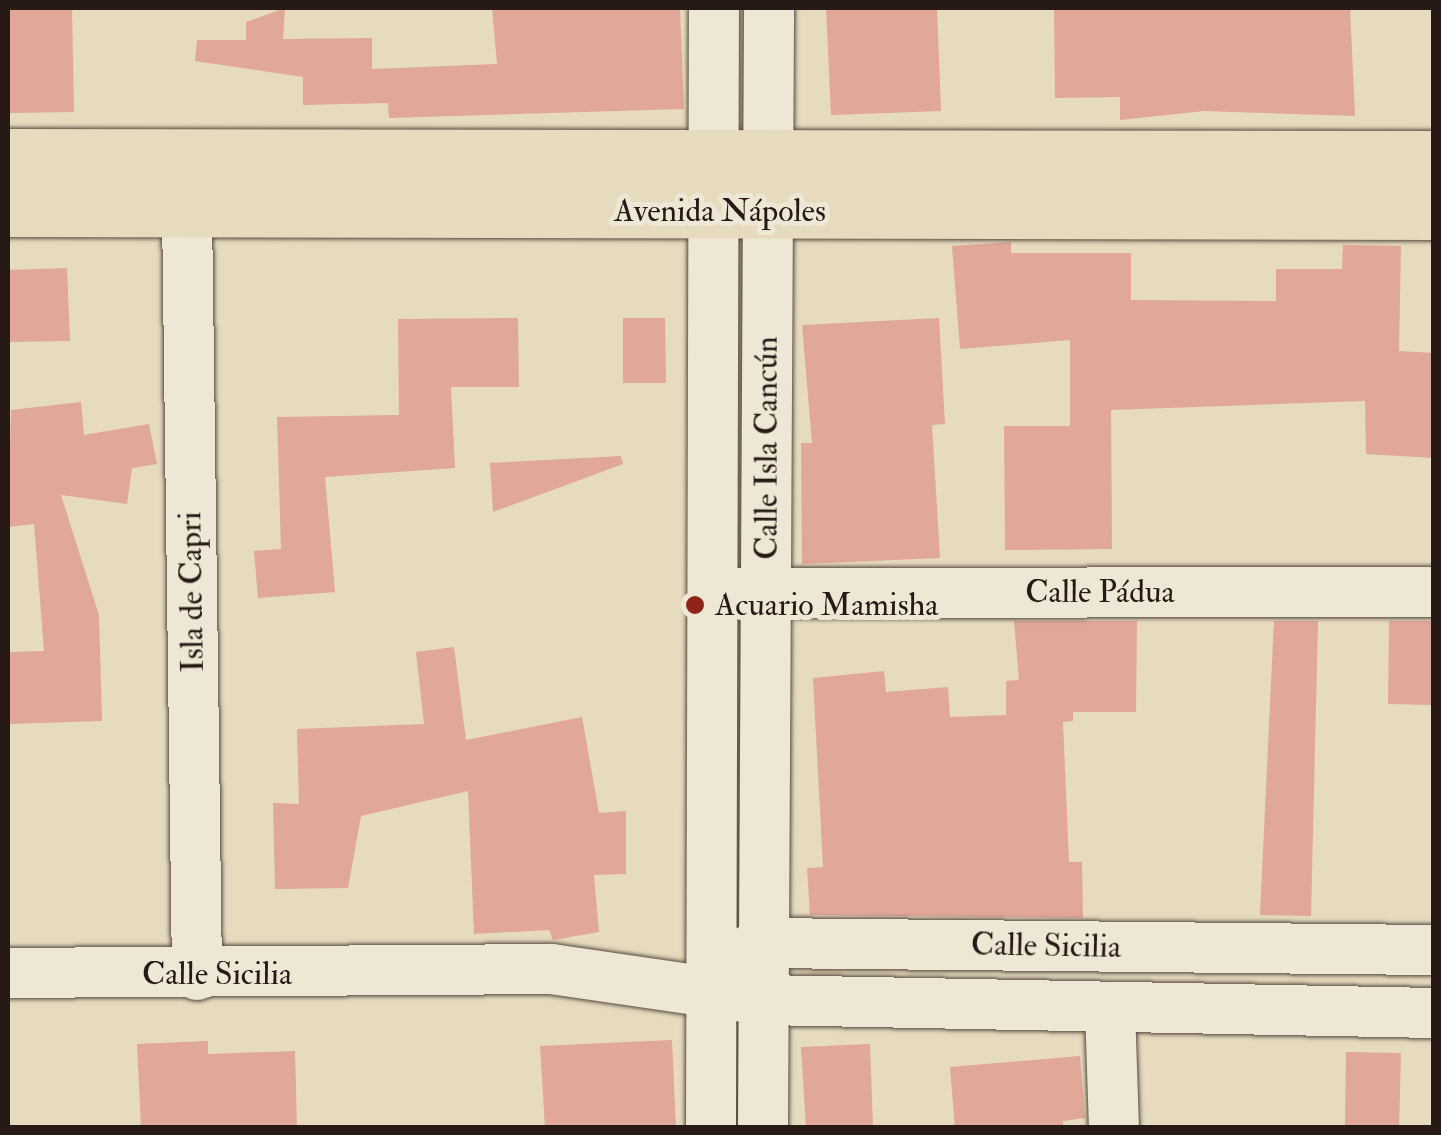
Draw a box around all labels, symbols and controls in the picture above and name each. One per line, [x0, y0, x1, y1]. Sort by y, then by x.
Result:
street label: Avenida Nápoles [614, 192, 826, 230]
street label: Calle Isla Cancún [748, 336, 786, 560]
street label: Isla de Capri [171, 511, 213, 673]
street label: Calle Pádua [1025, 573, 1175, 611]
place label: Acuario Mamisha [715, 586, 938, 624]
marker: Acuario Mamisha [684, 594, 706, 616]
street label: Calle Sicilia [971, 925, 1121, 967]
street label: Calle Sicilia [142, 955, 292, 993]

